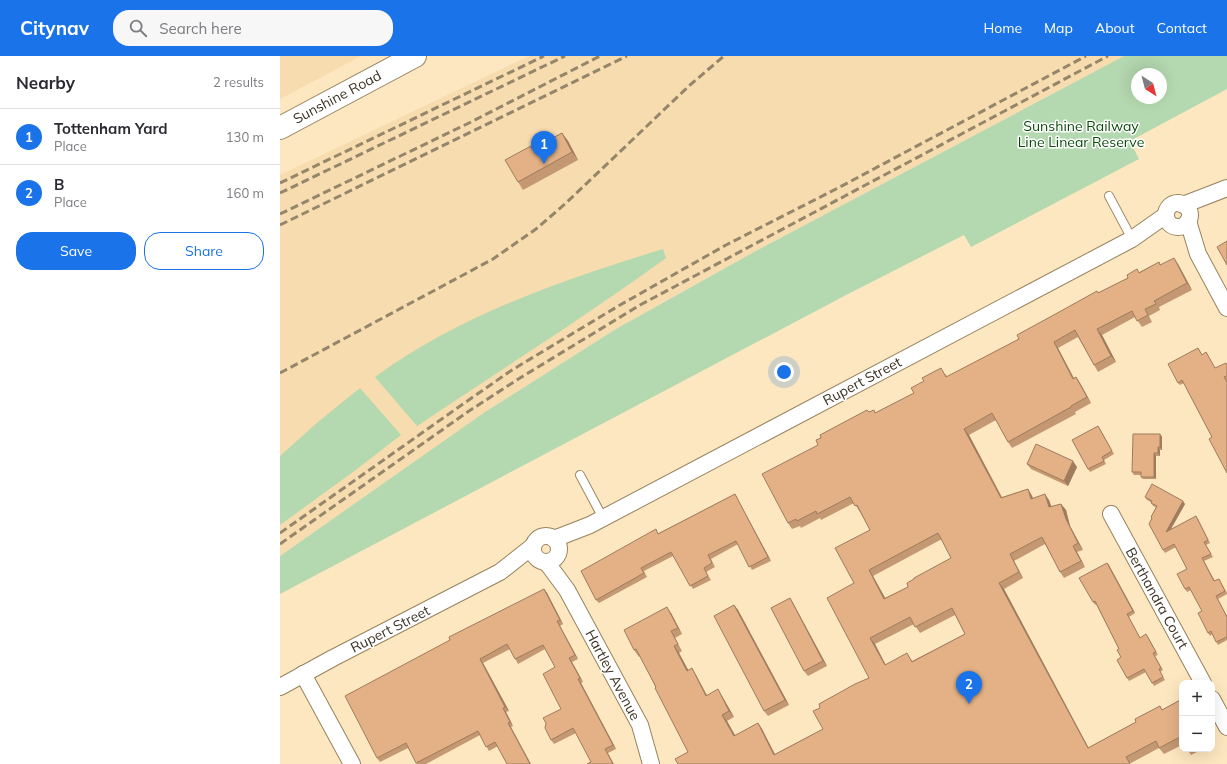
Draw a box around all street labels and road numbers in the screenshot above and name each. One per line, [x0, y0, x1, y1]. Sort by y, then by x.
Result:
street label: Sunshine Road [290, 66, 384, 128]
street label: Rupert Street [820, 353, 904, 409]
street label: Berthandra Court [1122, 544, 1192, 652]
street label: Rupert Street [347, 601, 433, 657]
street label: Hartley Avenue [582, 627, 644, 723]

